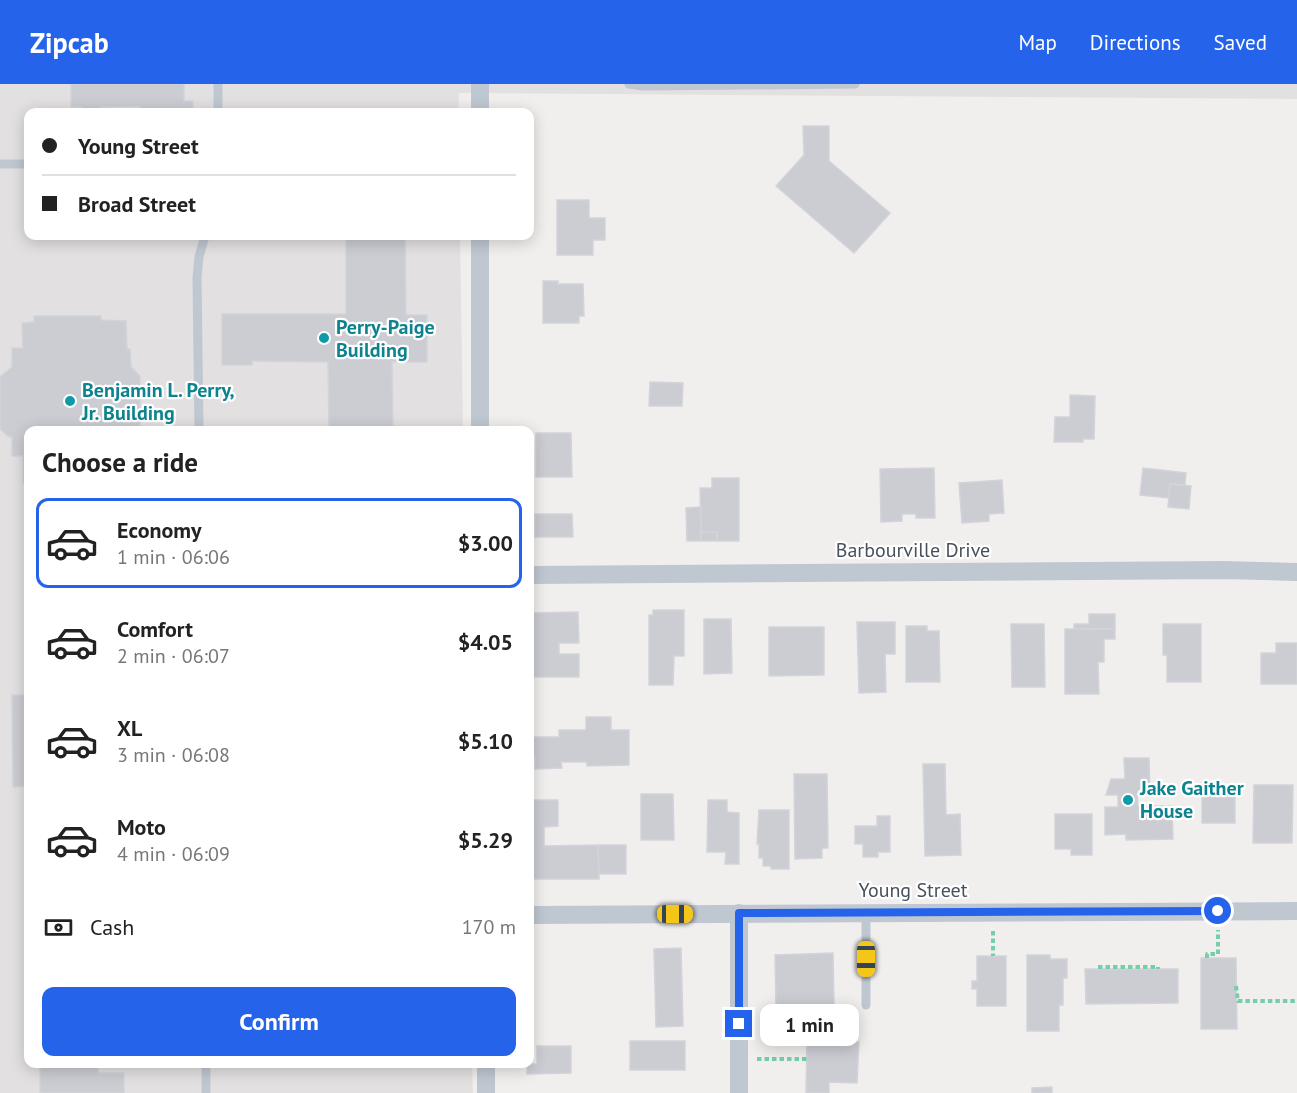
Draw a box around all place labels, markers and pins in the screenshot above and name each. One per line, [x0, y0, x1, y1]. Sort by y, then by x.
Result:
place label: Perry-Paige Building [336, 314, 435, 363]
marker: Perry-Paige Building [317, 331, 331, 345]
place label: Benjamin L. Perry, Jr. Building [81, 377, 235, 426]
marker: Benjamin L. Perry, Jr. Building [63, 394, 77, 408]
place label: Jake Gaither House [1139, 775, 1244, 824]
marker: Jake Gaither House [1121, 793, 1135, 807]

